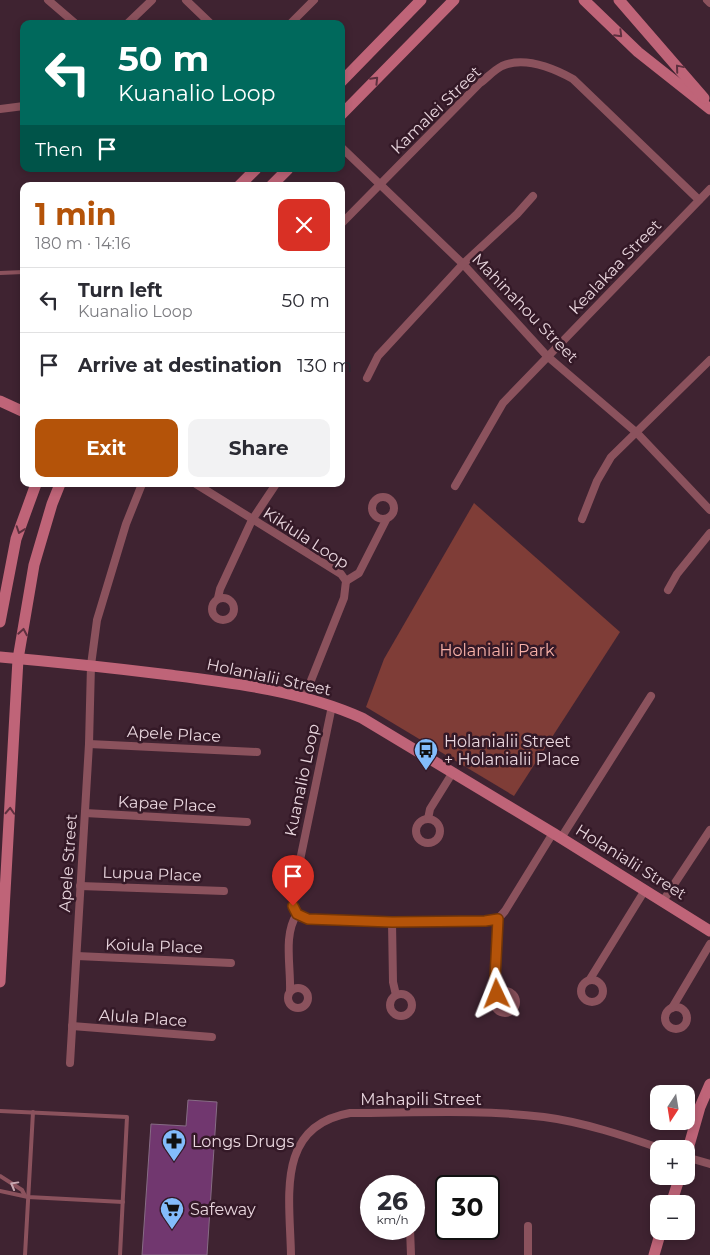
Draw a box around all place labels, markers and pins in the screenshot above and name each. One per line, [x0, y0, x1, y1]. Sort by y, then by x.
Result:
place label: Holanialii Street + Holanialii Place [444, 732, 580, 769]
bus stop icon: Holanialii Street + Holanialii Place [413, 737, 439, 771]
pin [272, 855, 314, 906]
pharmacy icon: Longs Drugs [161, 1128, 187, 1162]
place label: Longs Drugs [192, 1132, 294, 1151]
supermarket icon: Safeway [159, 1196, 185, 1230]
place label: Safeway [190, 1200, 256, 1219]

